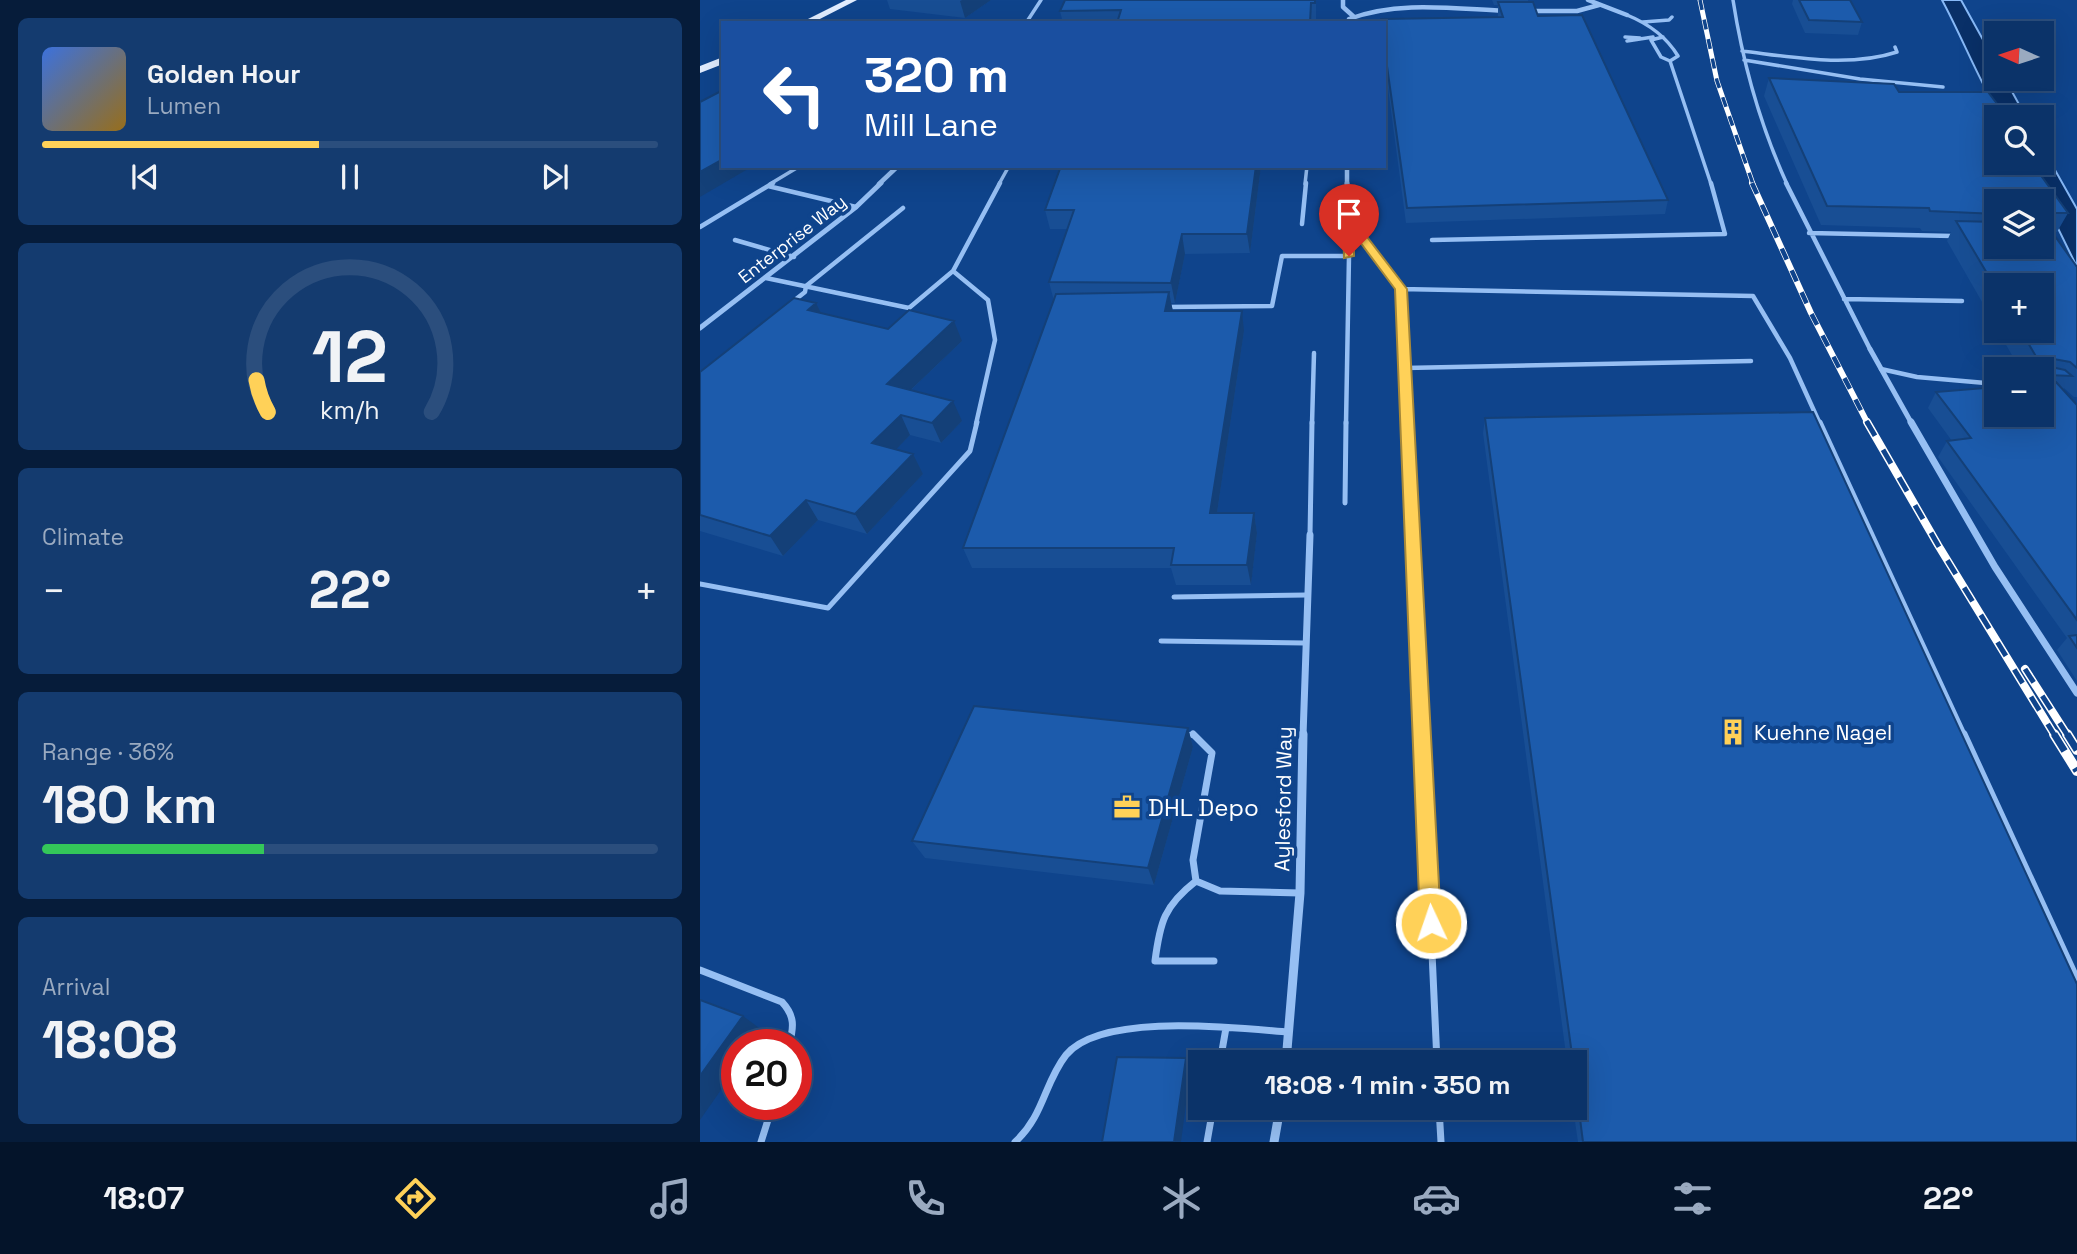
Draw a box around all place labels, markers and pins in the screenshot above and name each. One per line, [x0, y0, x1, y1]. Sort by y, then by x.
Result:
pin [1319, 184, 1379, 256]
building icon: Kuehne Nagel [1718, 717, 1748, 747]
place label: Kuehne Nagel [1754, 719, 1892, 746]
office icon: DHL Depo [1112, 792, 1142, 822]
place label: DHL Depo [1148, 792, 1259, 823]

